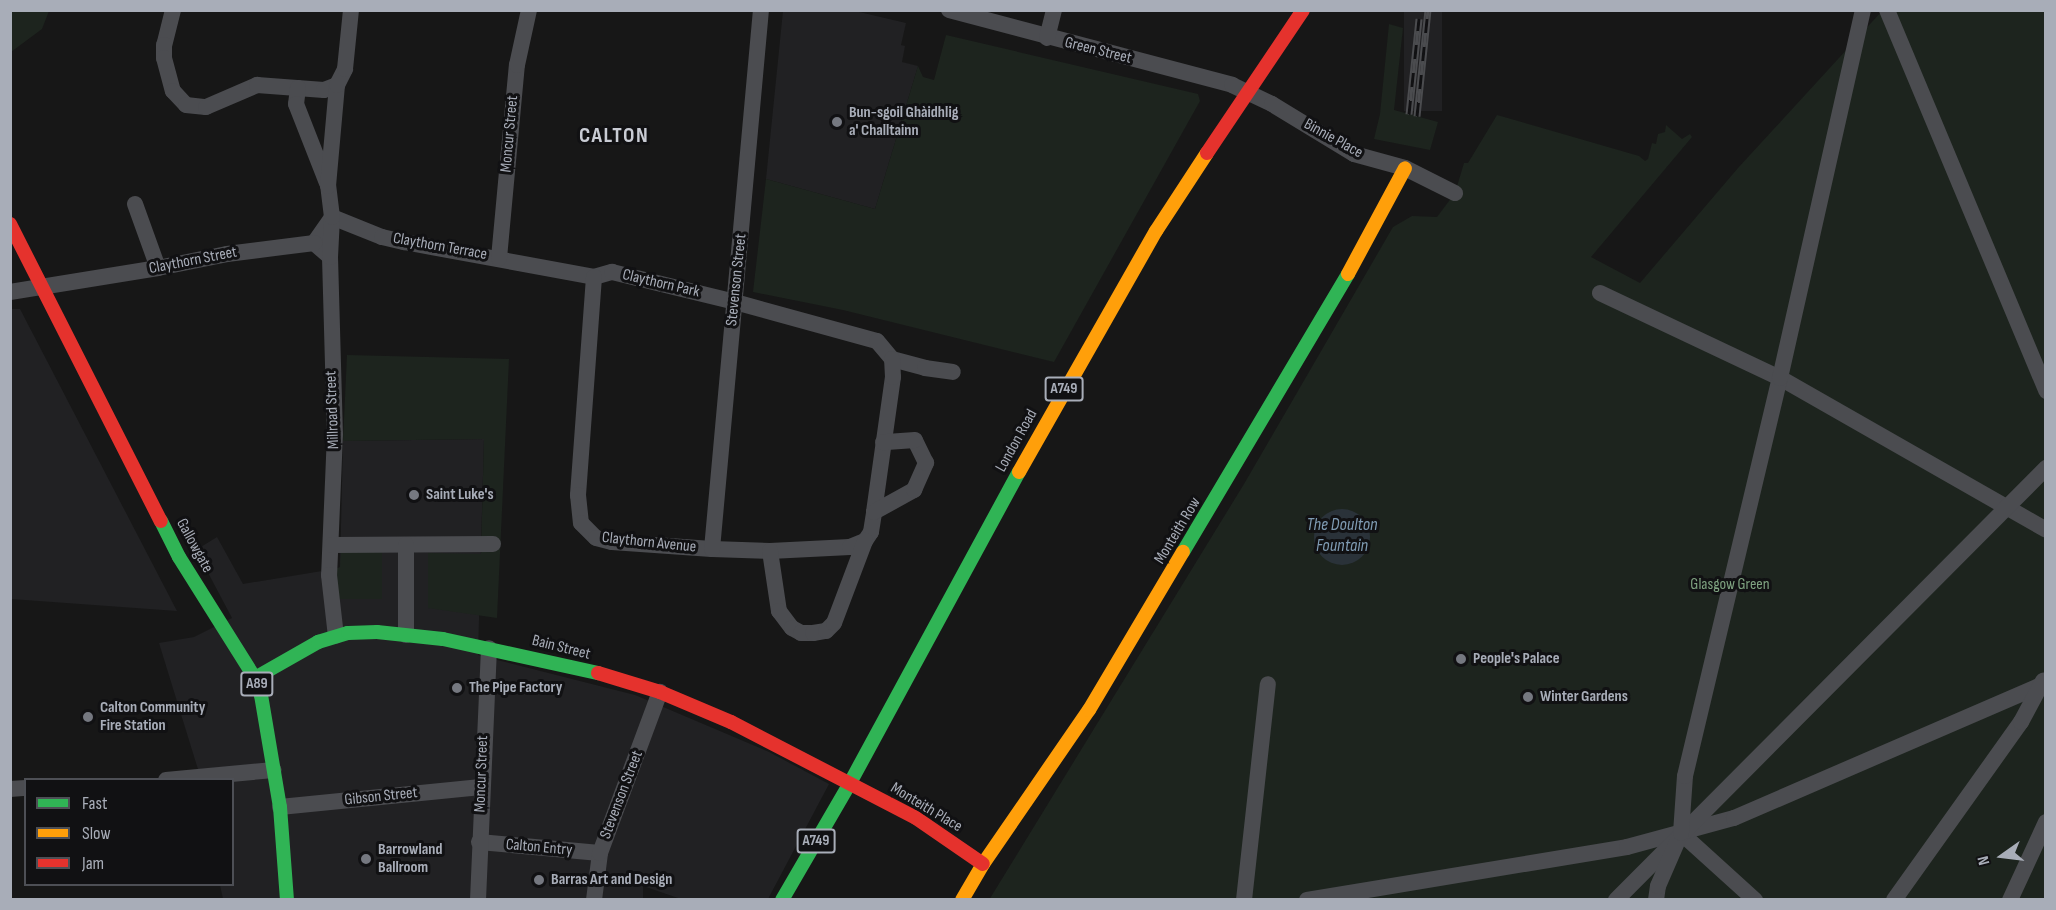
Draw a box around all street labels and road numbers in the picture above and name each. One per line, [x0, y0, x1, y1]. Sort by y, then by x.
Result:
street label: Green Street [1063, 33, 1133, 69]
street label: Moncur Street [497, 95, 523, 173]
street label: Binnie Place [1300, 115, 1366, 163]
street label: Claythorn Terrace [391, 229, 489, 265]
street label: Stevenson Street [723, 233, 751, 327]
street label: Claythorn Street [147, 243, 239, 279]
street label: Claythorn Park [620, 266, 702, 302]
street label: Millroad Street [322, 370, 344, 450]
road number: A749 [1044, 377, 1084, 401]
street label: London Road [992, 406, 1042, 476]
street label: Monteith Row [1151, 494, 1205, 568]
street label: Gallowgate [171, 516, 217, 576]
street label: Claythorn Avenue [601, 529, 697, 557]
street label: Bain Street [530, 631, 592, 665]
road number: A89 [239, 672, 275, 696]
street label: Moncur Street [471, 735, 493, 813]
street label: Stevenson Street [596, 748, 648, 842]
street label: Monteith Place [887, 779, 965, 837]
street label: Gibson Street [344, 784, 418, 810]
road number: A749 [796, 829, 836, 853]
street label: Calton Entry [505, 836, 573, 860]

